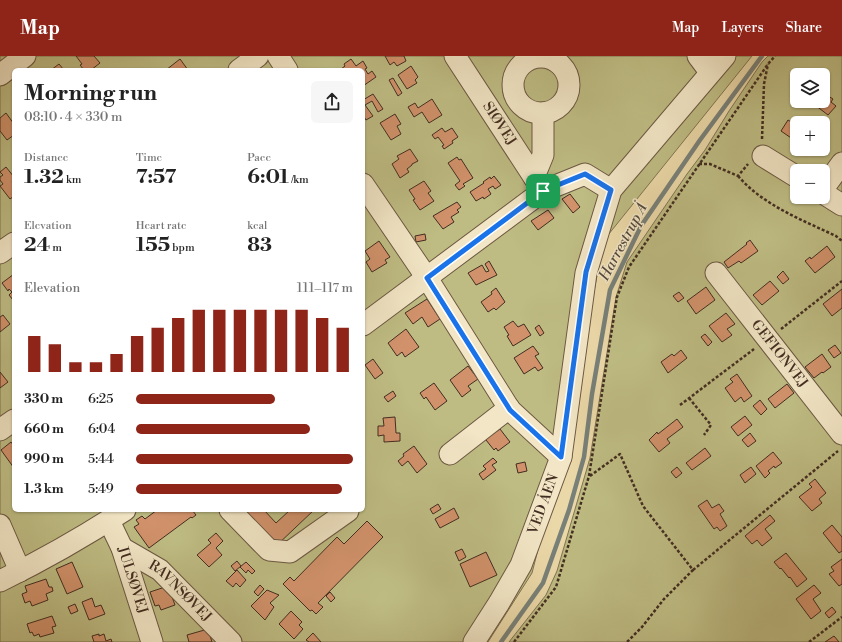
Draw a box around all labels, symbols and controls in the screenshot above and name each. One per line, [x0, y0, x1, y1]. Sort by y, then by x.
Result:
text: Map [20, 16, 60, 40]
text: Map [672, 19, 699, 37]
text: Layers [721, 19, 764, 37]
text: Share [786, 19, 822, 37]
map controls [790, 68, 830, 204]
button: layers [790, 68, 830, 108]
text: Morning run [24, 80, 157, 107]
button: share [311, 81, 353, 123]
street label: SIØVEJ [478, 98, 520, 149]
text: 08:10 · 4 × 330 m [24, 109, 123, 125]
button: + [790, 116, 830, 156]
text: Distance [24, 151, 68, 165]
text: Time [136, 151, 162, 165]
text: Pace [247, 151, 271, 165]
button: − [790, 164, 830, 204]
text: 1.32 [24, 165, 64, 190]
text: 7:57 [136, 165, 176, 190]
text: 6:01 [247, 165, 289, 190]
text: km [64, 173, 81, 187]
text: /km [289, 173, 309, 187]
pin [526, 174, 560, 208]
icon: arrive [532, 180, 554, 202]
water label: Harrestrup Å [593, 198, 652, 285]
text: Elevation [24, 219, 72, 233]
text: Heart rate [136, 219, 186, 233]
text: kcal [247, 219, 267, 233]
text: 24 [24, 233, 50, 258]
text: 155 [136, 233, 170, 258]
text: 83 [247, 233, 272, 258]
text: m [50, 241, 62, 255]
text: bpm [170, 241, 195, 255]
text: Elevation [24, 280, 80, 296]
text: 111–117 m [297, 280, 353, 296]
street label: GEFIONVEJ [747, 316, 812, 392]
text: 330 m [24, 391, 63, 407]
text: 6:25 [88, 391, 113, 407]
text: 660 m [24, 421, 64, 437]
text: 6:04 [88, 421, 115, 437]
text: 990 m [24, 451, 64, 467]
text: 5:44 [88, 451, 114, 467]
street label: VED ÅEN [524, 471, 563, 538]
text: 1.3 km [24, 481, 64, 497]
text: 5:49 [88, 481, 114, 497]
street label: JULSØVEJ [113, 543, 152, 616]
street label: RAVNSØVEJ [145, 556, 216, 626]

